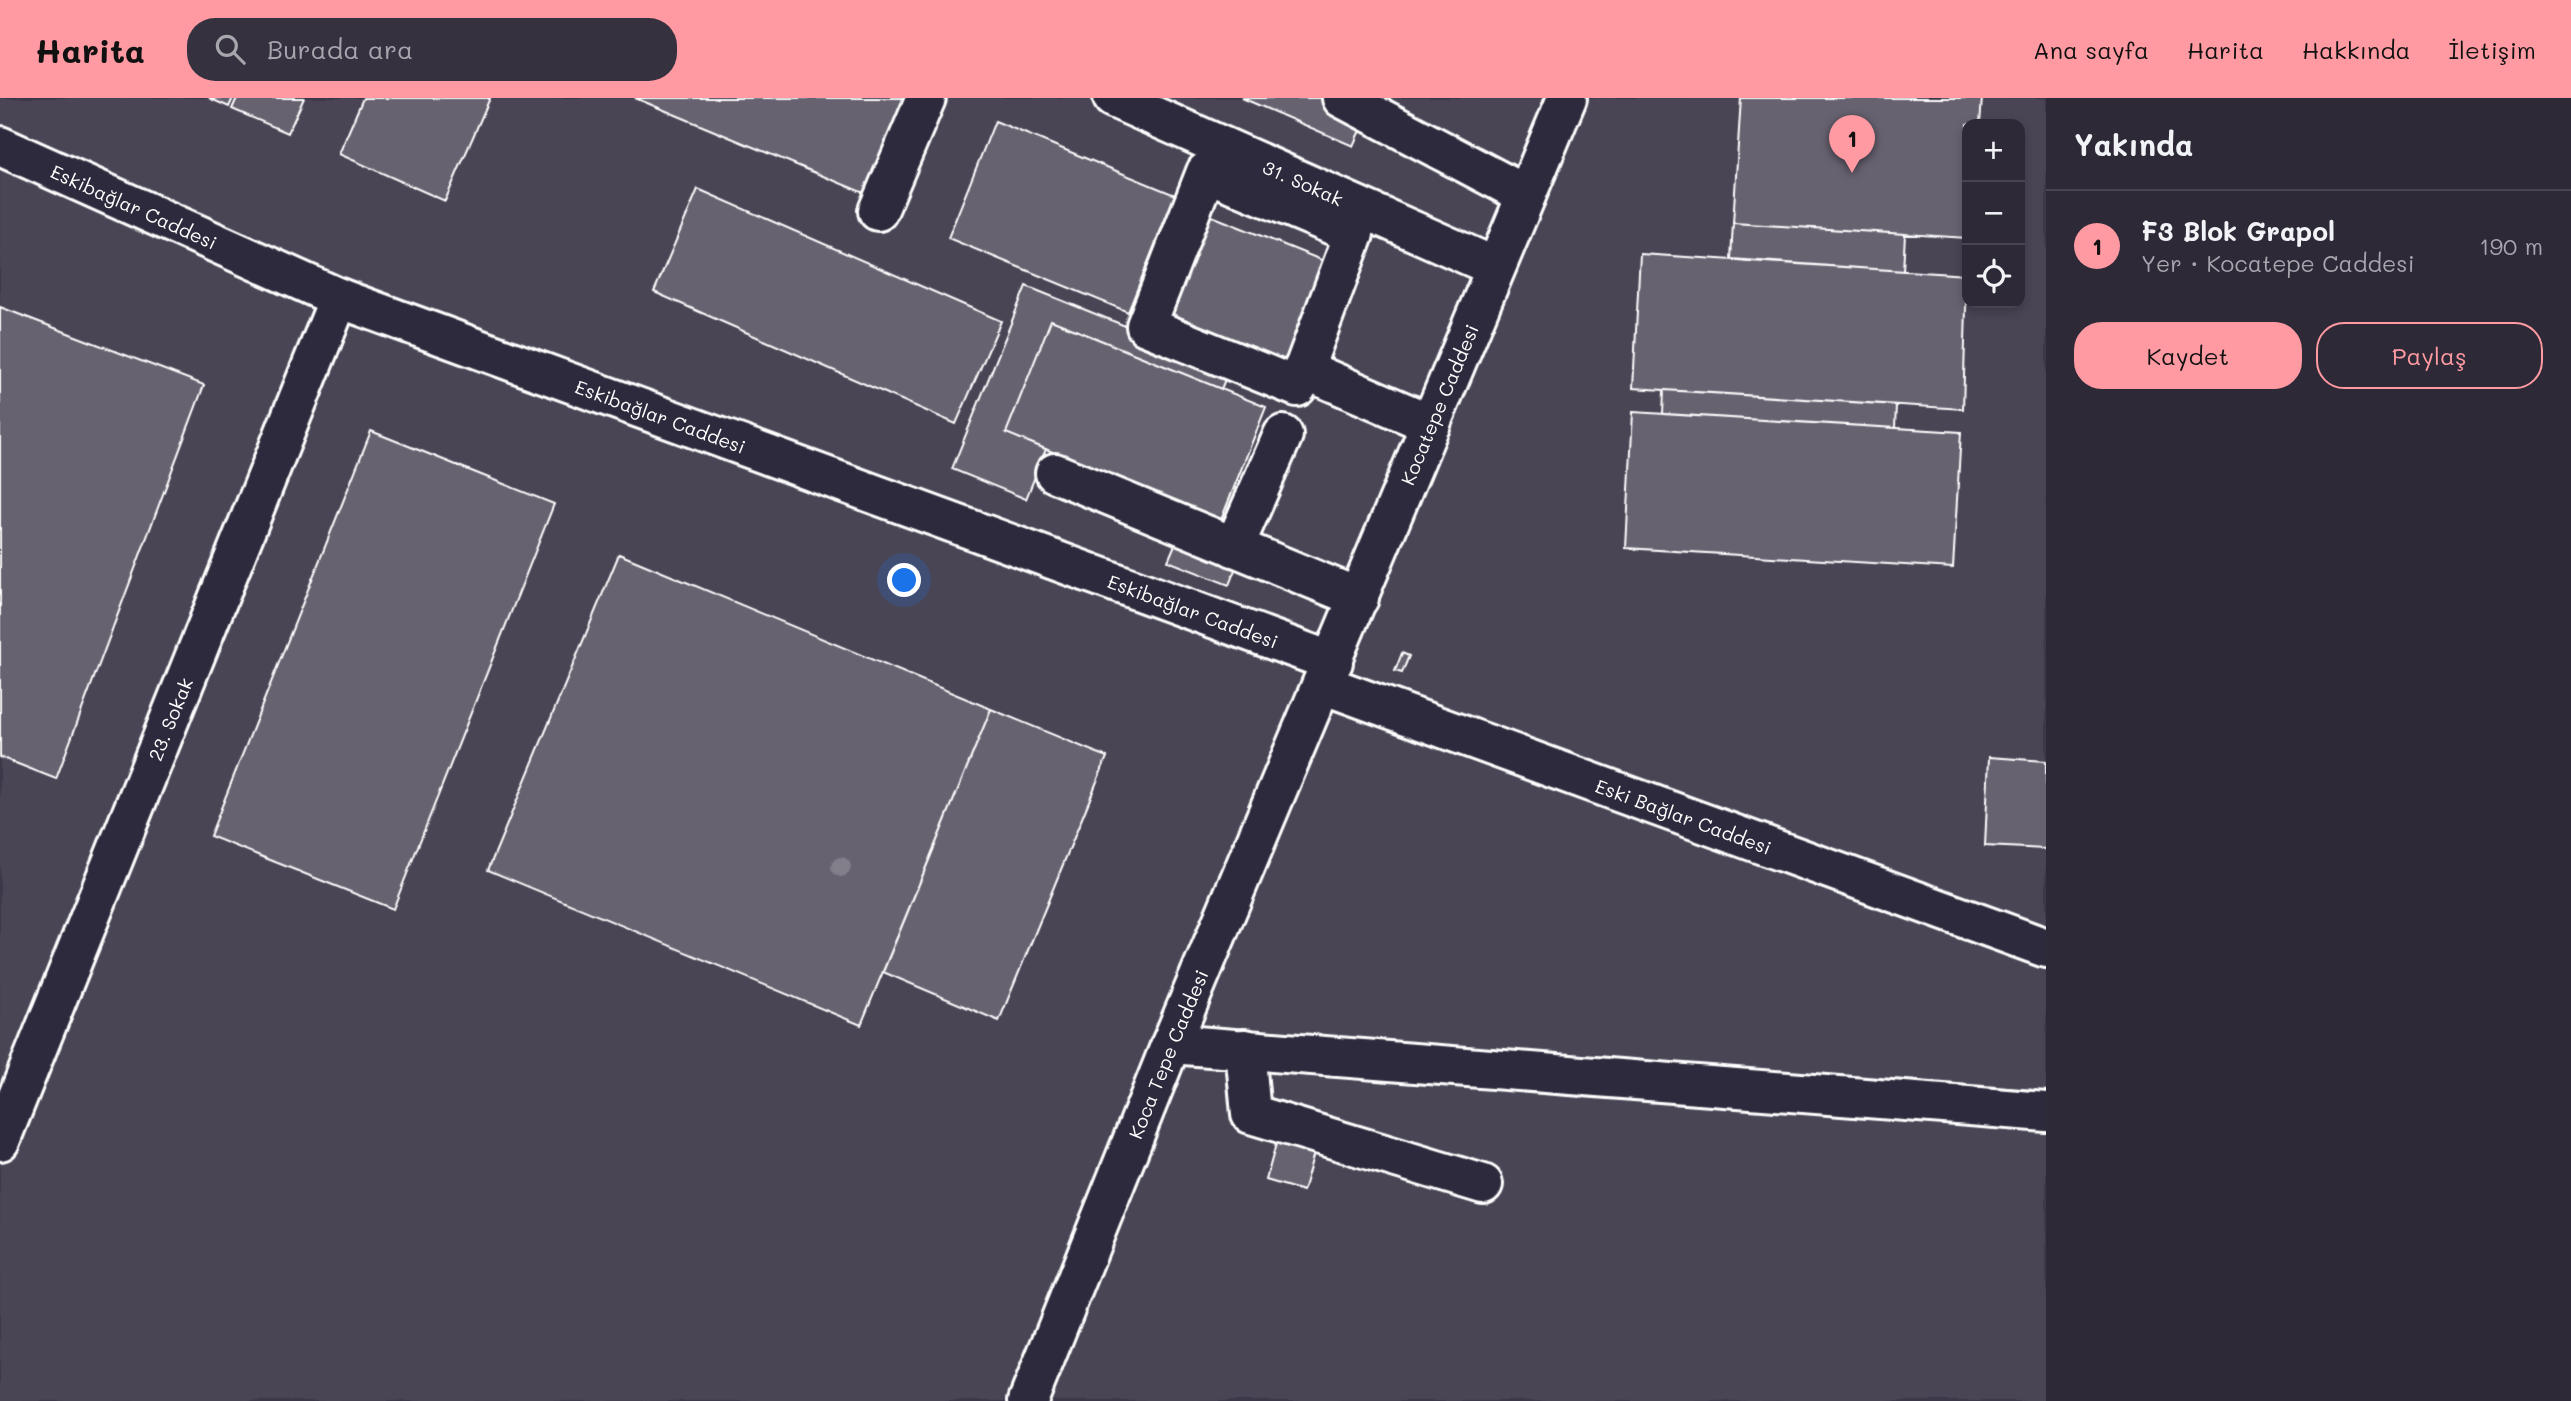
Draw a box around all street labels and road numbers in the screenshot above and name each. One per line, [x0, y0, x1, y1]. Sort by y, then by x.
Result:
street label: 31. Sokak [1259, 153, 1347, 211]
street label: Eskibağlar Caddesi [47, 158, 221, 254]
street label: Kocatepe Caddesi [1394, 320, 1483, 488]
street label: Eskibağlar Caddesi [572, 373, 749, 458]
street label: Eskibağlar Caddesi [1104, 568, 1282, 653]
street label: 23. Sokak [142, 674, 198, 764]
street label: Eski Bağlar Caddesi [1592, 772, 1775, 859]
street label: Koca Tepe Caddesi [1122, 966, 1213, 1142]

